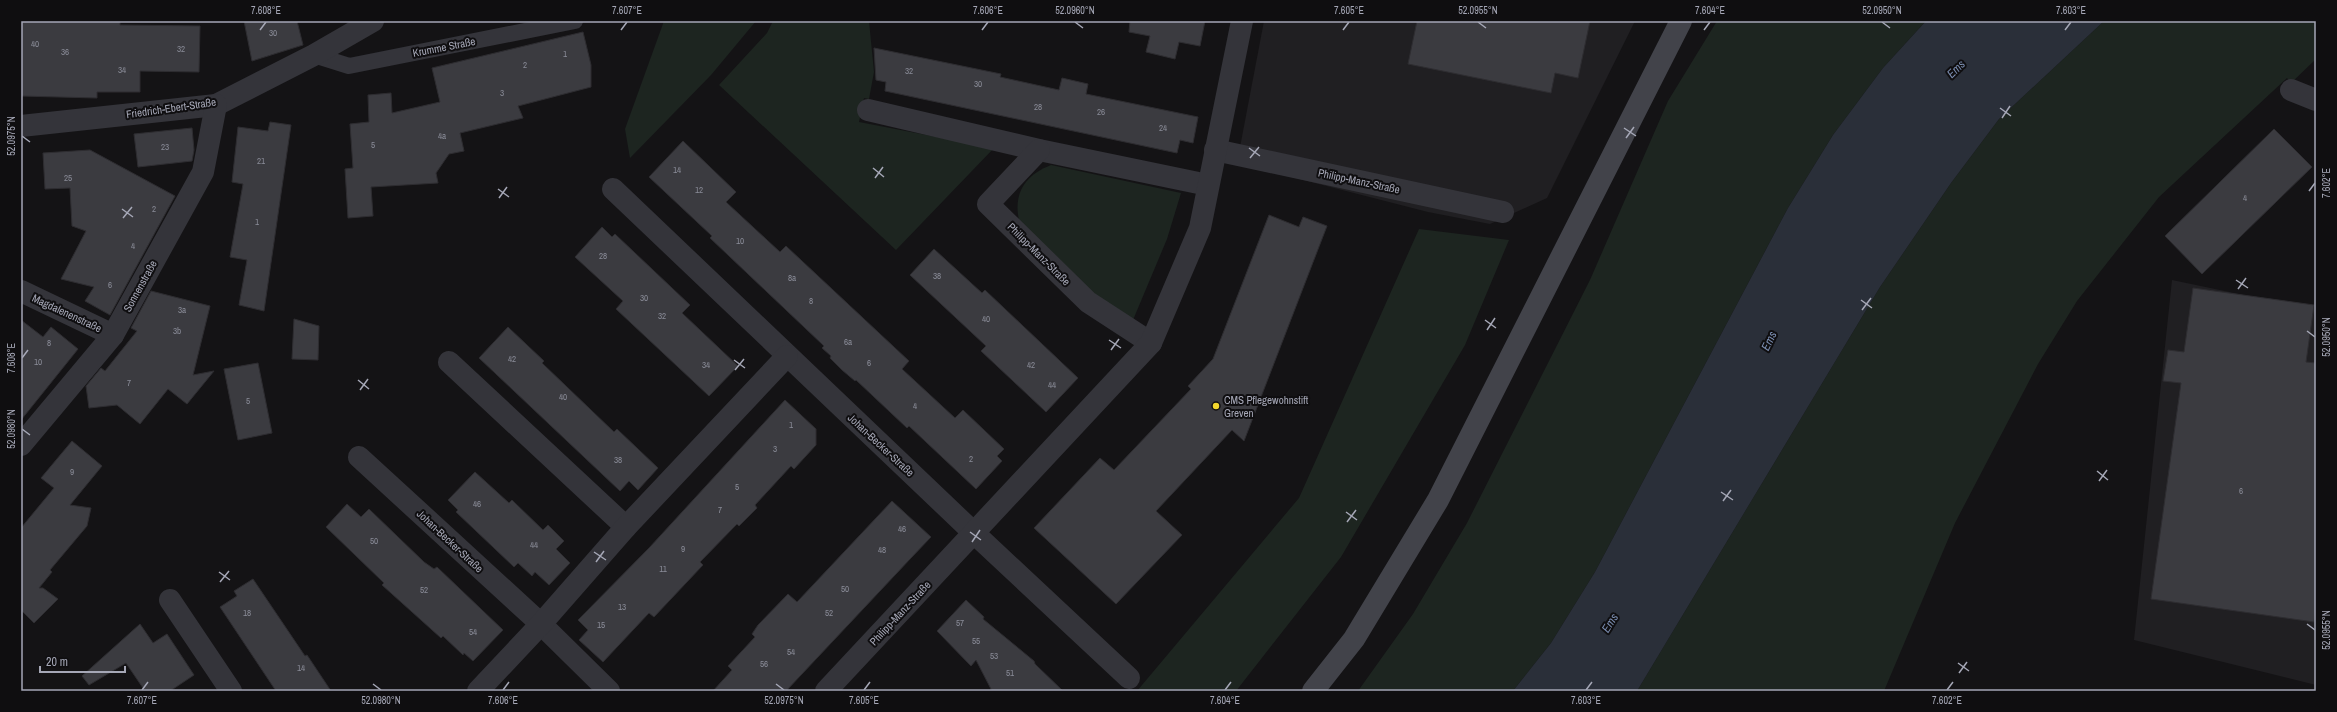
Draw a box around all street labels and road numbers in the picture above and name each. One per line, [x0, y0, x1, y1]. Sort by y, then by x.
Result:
street label: Krumme Straße [411, 34, 477, 60]
street label: Friedrich-Ebert-Straße [125, 95, 217, 121]
street label: Philipp-Manz-Straße [1317, 166, 1401, 196]
street label: Philipp-Manz-Straße [1005, 220, 1073, 288]
street label: Sonnenstraße [120, 258, 160, 314]
street label: Magdalenenstraße [30, 291, 104, 335]
street label: Johan-Becker-Straße [845, 411, 917, 479]
street label: Johan-Becker-Straße [414, 507, 486, 575]
street label: Philipp-Manz-Straße [867, 578, 933, 648]

